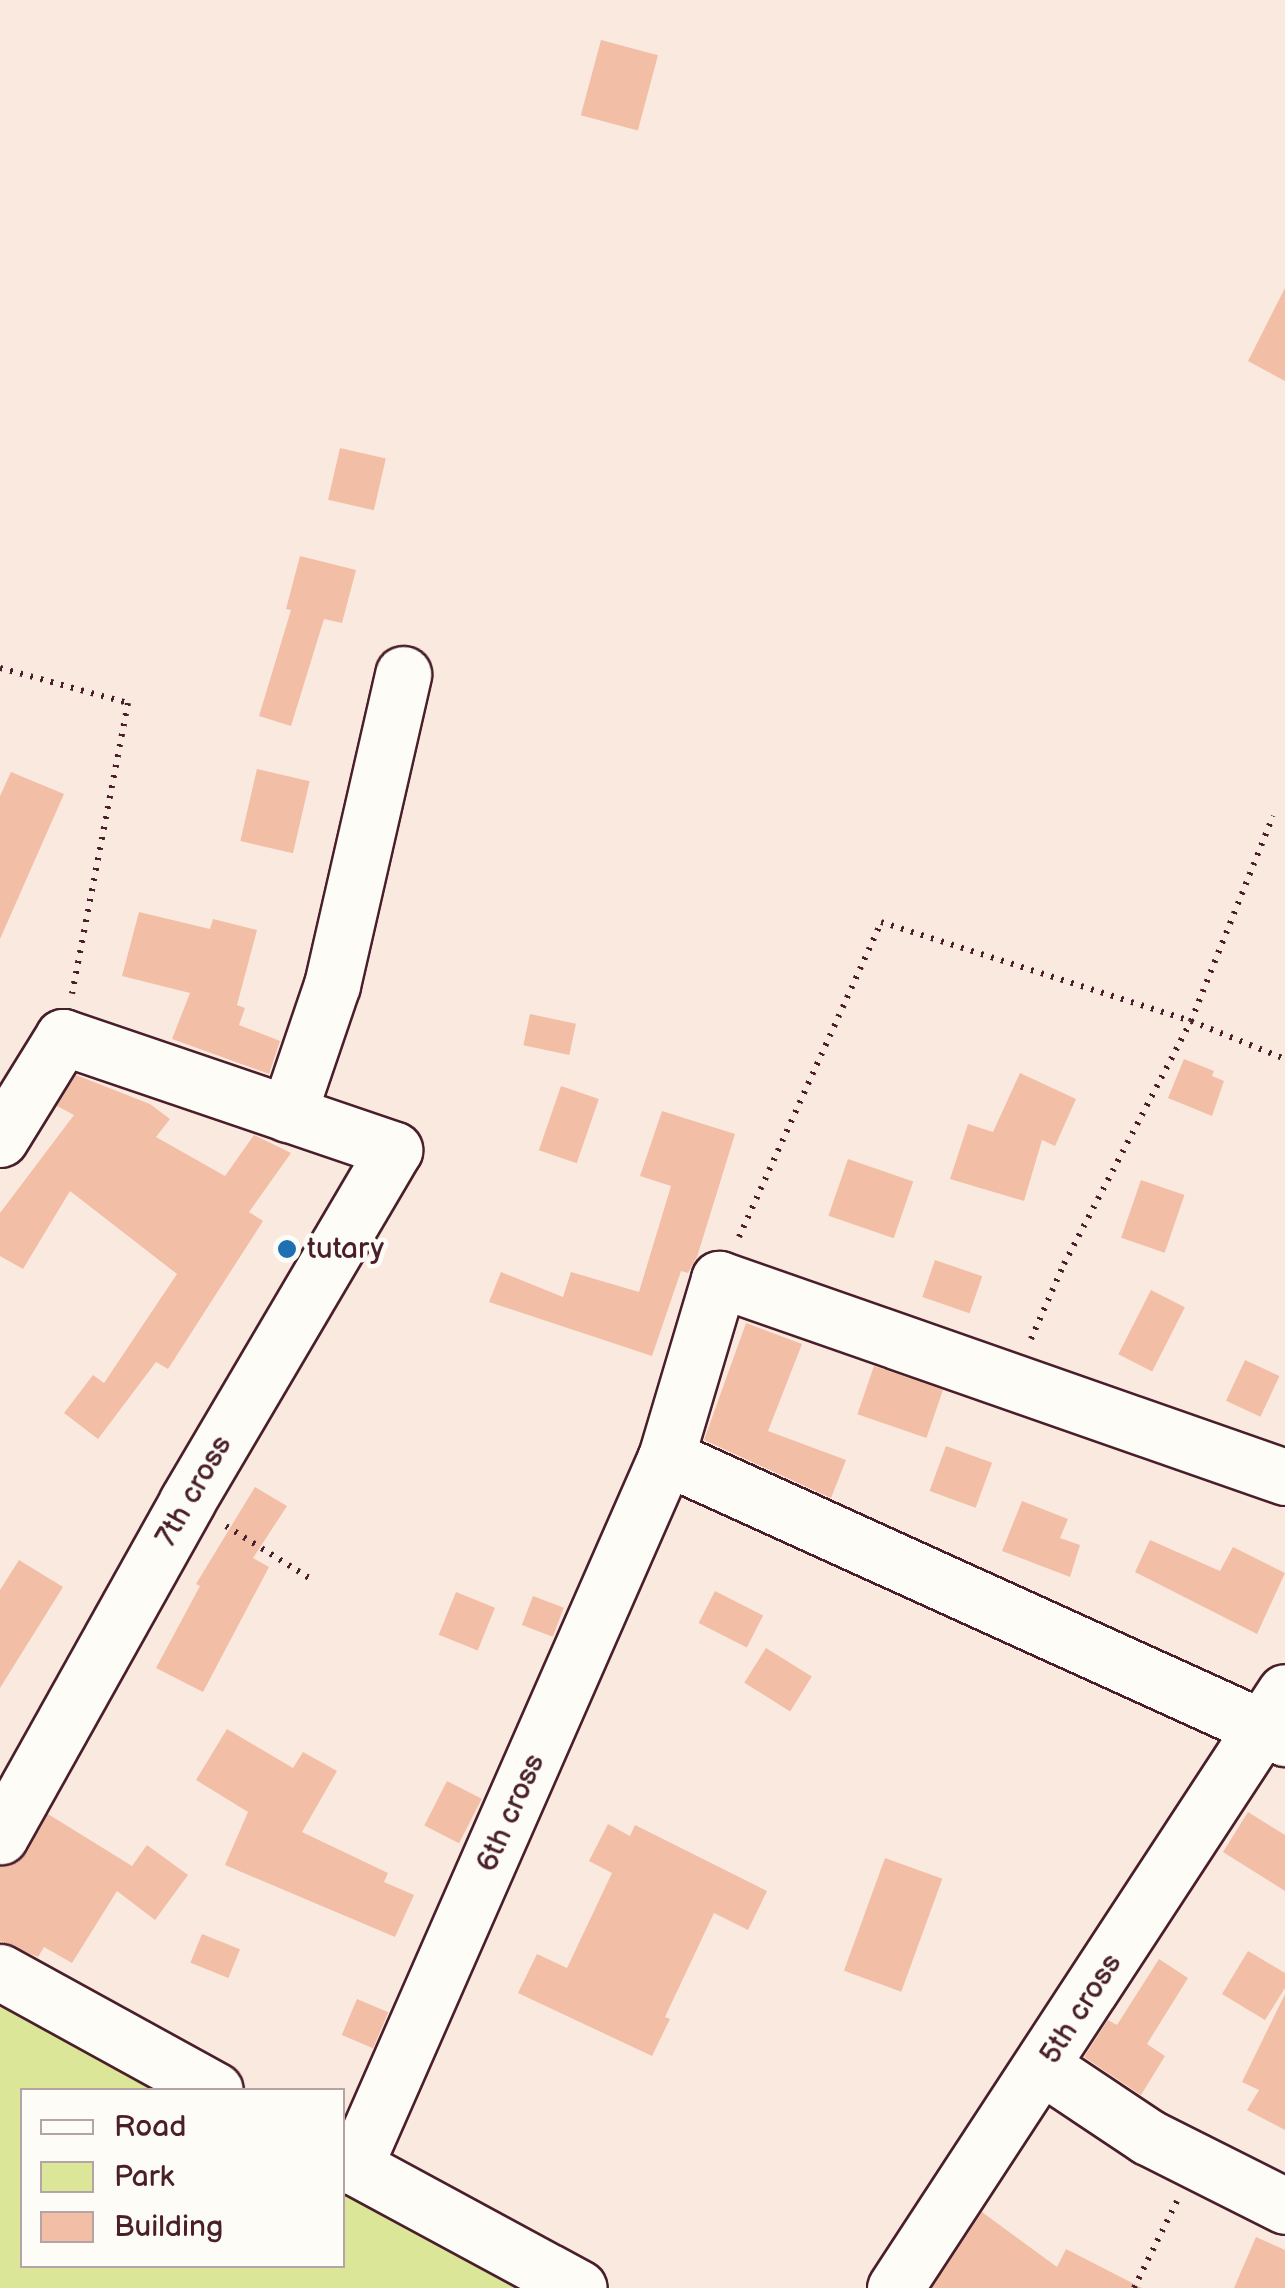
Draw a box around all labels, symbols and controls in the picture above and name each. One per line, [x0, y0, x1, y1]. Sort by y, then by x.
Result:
place label: tutary [307, 1231, 384, 1267]
marker: tutary [276, 1238, 298, 1260]
street label: 7th cross [148, 1429, 240, 1553]
street label: 6th cross [469, 1749, 553, 1877]
street label: 5th cross [1032, 1947, 1130, 2071]
legend [20, 2088, 345, 2268]
text: Road [114, 2109, 187, 2145]
text: Park [114, 2159, 174, 2195]
text: Building [114, 2209, 223, 2245]

